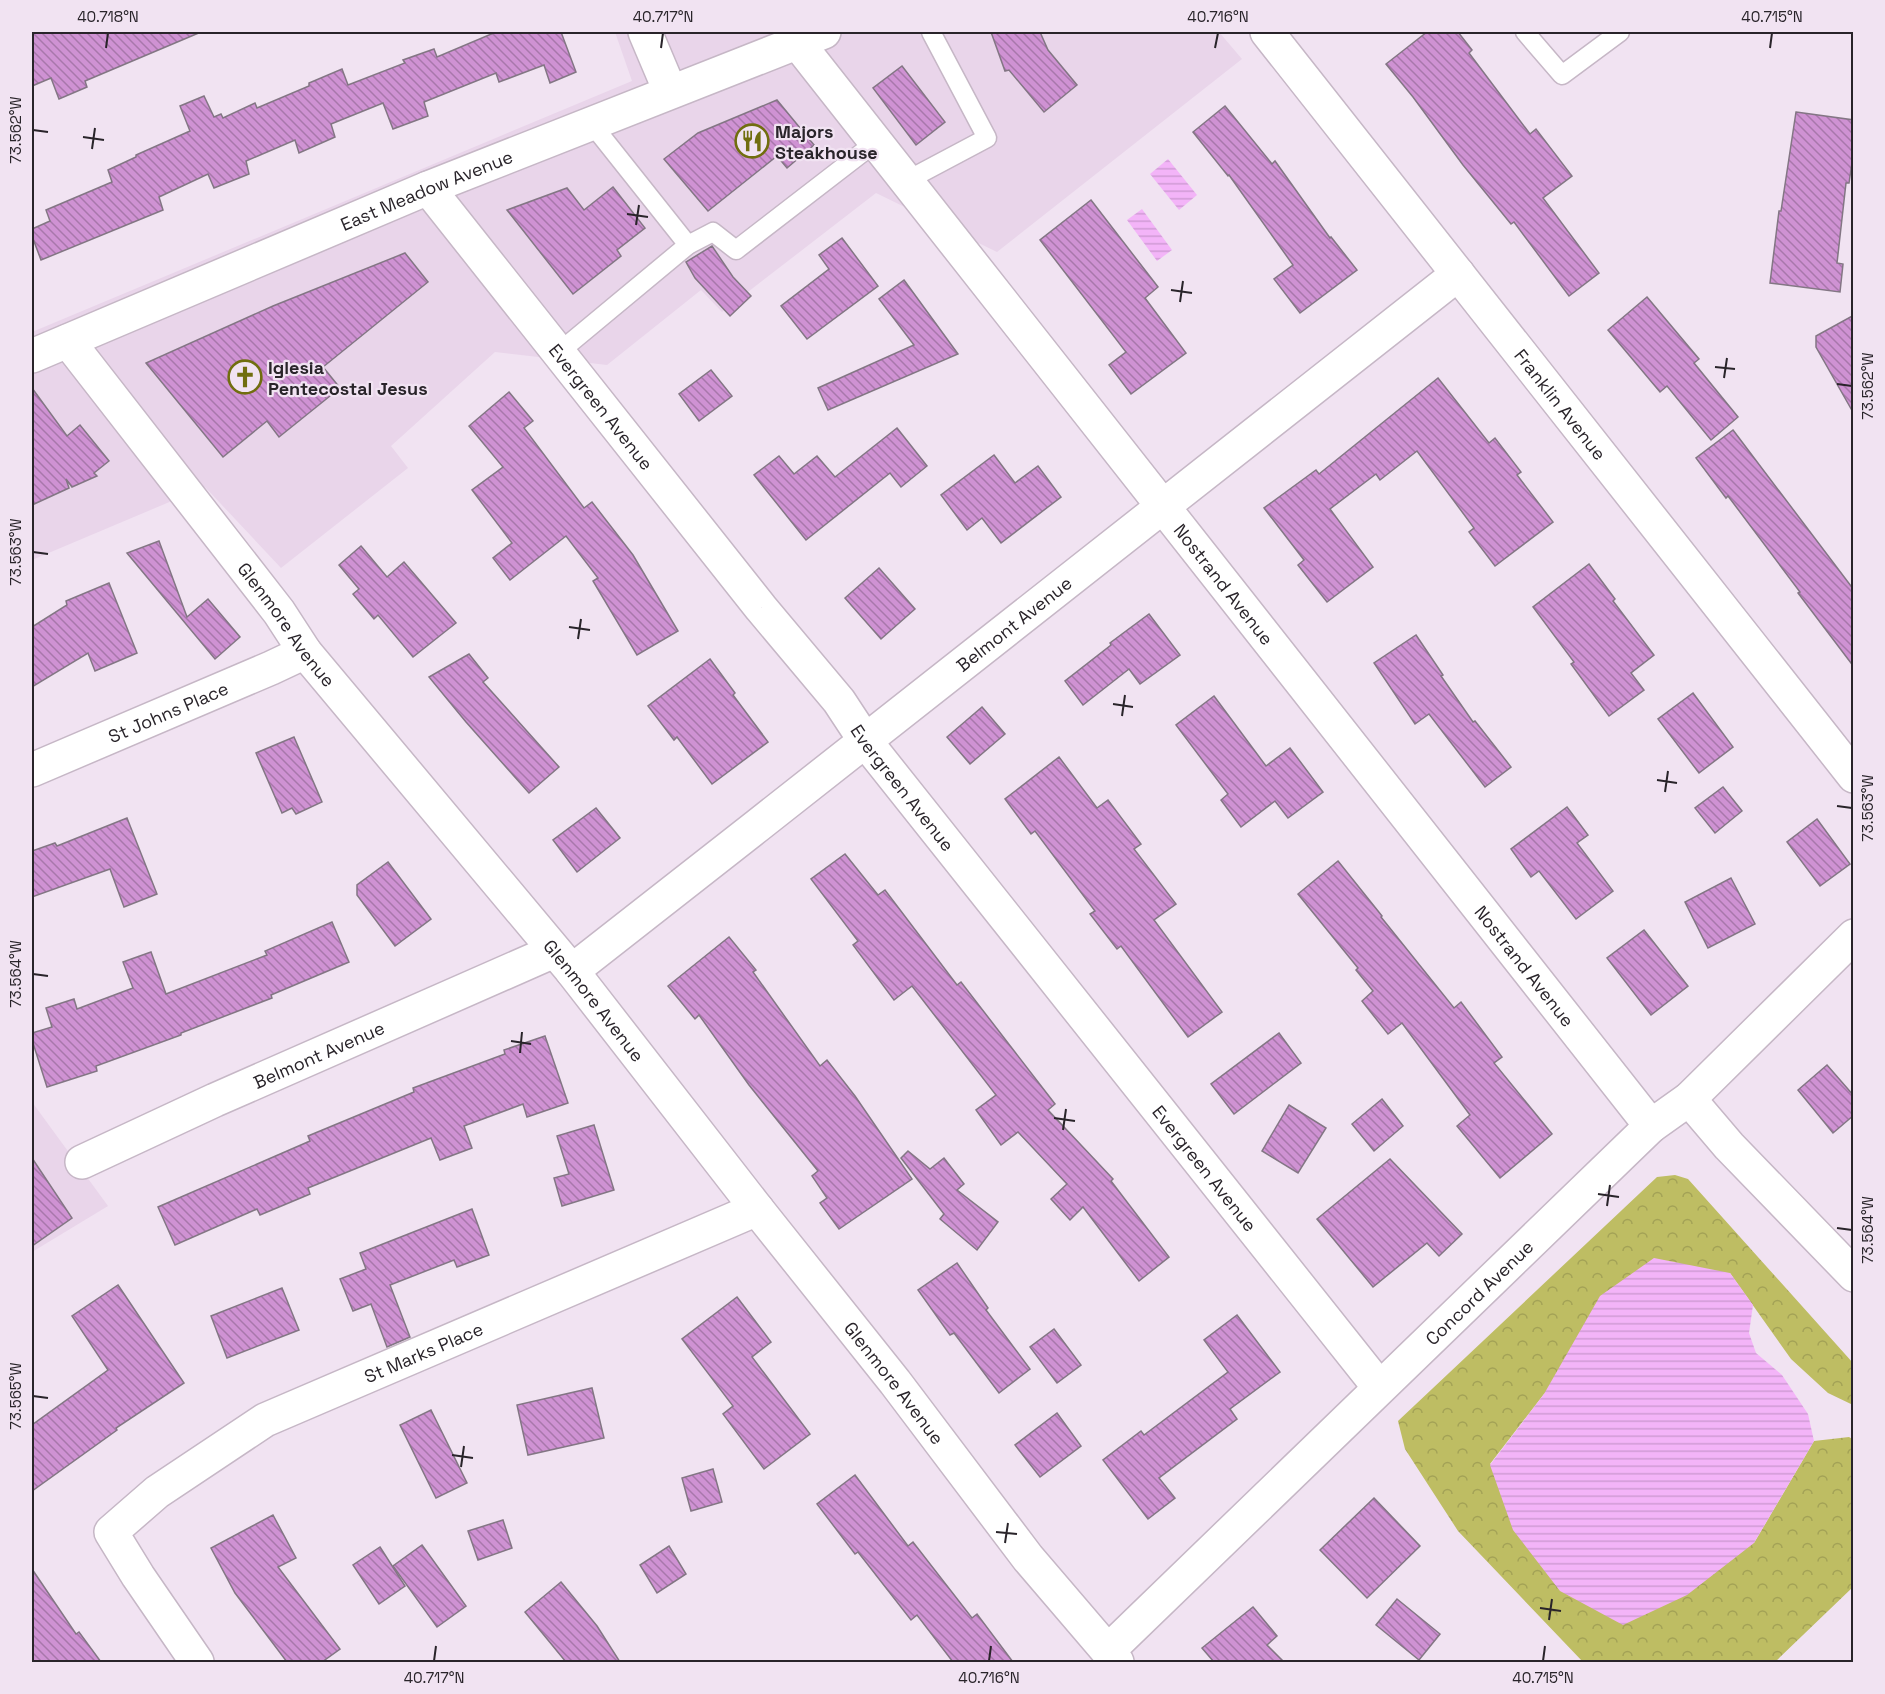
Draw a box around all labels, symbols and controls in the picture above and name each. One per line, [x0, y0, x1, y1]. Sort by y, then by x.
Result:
text: 40.718°N [77, 7, 139, 26]
text: 40.717°N [633, 7, 693, 26]
text: 40.716°N [1187, 7, 1249, 26]
text: 40.715°N [1741, 7, 1803, 26]
text: 73.562°W [6, 96, 25, 164]
place label: Majors Steakhouse [775, 120, 878, 164]
restaurant icon: Majors Steakhouse [734, 123, 770, 159]
street label: East Meadow Avenue [337, 144, 516, 235]
street label: Evergreen Avenue [544, 339, 658, 474]
street label: Franklin Avenue [1510, 344, 1611, 464]
text: 73.562°W [1858, 352, 1877, 420]
place label: Iglesia Pentecostal Jesus [268, 356, 428, 400]
church icon: Iglesia Pentecostal Jesus [227, 359, 263, 395]
text: 73.563°W [6, 518, 25, 586]
street label: Nostrand Avenue [1169, 519, 1279, 649]
street label: Glenmore Avenue [233, 557, 341, 691]
street label: Belmont Avenue [951, 571, 1076, 676]
street label: St Johns Place [105, 676, 232, 748]
street label: Evergreen Avenue [846, 720, 960, 856]
text: 73.563°W [1858, 774, 1877, 842]
street label: Nostrand Avenue [1470, 900, 1580, 1031]
street label: Glenmore Avenue [539, 934, 650, 1066]
text: 73.564°W [6, 940, 25, 1008]
street label: Belmont Avenue [250, 1016, 388, 1093]
street label: Evergreen Avenue [1148, 1100, 1262, 1236]
text: 73.564°W [1858, 1196, 1877, 1264]
street label: Concord Avenue [1420, 1235, 1538, 1350]
street label: St Marks Place [360, 1316, 486, 1388]
street label: Glenmore Avenue [839, 1316, 949, 1449]
text: 73.565°W [6, 1362, 25, 1430]
text: 40.717°N [404, 1668, 464, 1687]
text: 40.716°N [958, 1668, 1020, 1687]
text: 40.715°N [1512, 1668, 1574, 1687]

